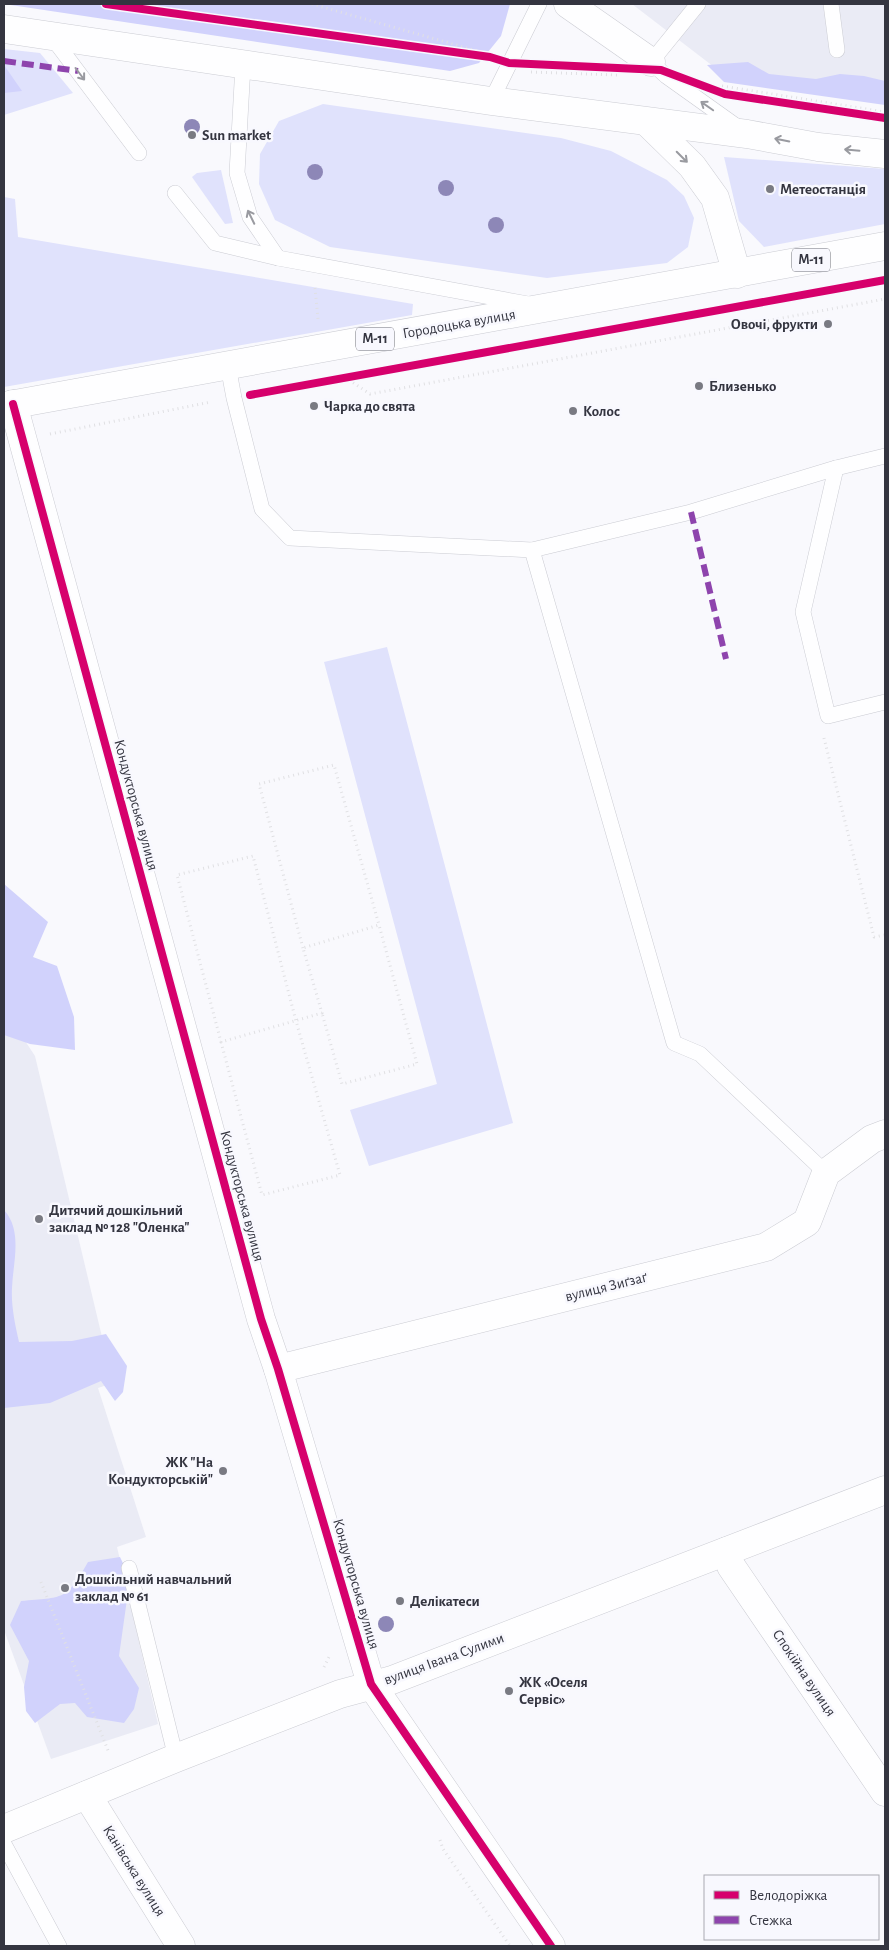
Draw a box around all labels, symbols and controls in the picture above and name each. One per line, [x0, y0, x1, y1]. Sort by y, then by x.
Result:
one-way arrow [75, 67, 85, 81]
one-way arrow [701, 100, 714, 111]
place label: Sun market [202, 128, 271, 143]
marker: Sun market [186, 129, 198, 141]
one-way arrow [775, 135, 791, 145]
one-way arrow [844, 146, 860, 155]
one-way arrow [676, 151, 688, 163]
place label: Метеостанція [780, 182, 866, 197]
marker: Метеостанція [764, 183, 776, 195]
one-way arrow [246, 210, 255, 225]
road number: М-11 [792, 248, 830, 272]
street label: Городоцька вулиця [401, 307, 517, 341]
place label: Овочі, фрукти [731, 317, 818, 332]
marker: Овочі, фрукти [822, 318, 834, 330]
road number: М-11 [356, 328, 394, 350]
place label: Близенько [709, 379, 776, 394]
marker: Близенько [693, 380, 705, 392]
place label: Чарка до свята [324, 399, 415, 414]
marker: Чарка до свята [308, 400, 320, 412]
place label: Колос [583, 404, 620, 419]
marker: Колос [567, 405, 579, 417]
street label: Кондукторська вулиця [111, 738, 161, 872]
street label: Кондукторська вулиця [217, 1129, 267, 1263]
place label: Дитячий дошкільний заклад № 128 "Оленка" [49, 1203, 190, 1235]
marker: Дитячий дошкільний заклад № 128 "Оленка" [33, 1213, 45, 1225]
street label: вулиця Зиґзаґ [564, 1269, 649, 1304]
place label: ЖК "На Кондукторській" [108, 1455, 213, 1487]
marker: ЖК "На Кондукторській" [217, 1465, 229, 1477]
street label: Кондукторська вулиця [330, 1517, 382, 1651]
place label: Дошкільний навчальний заклад № 61 [75, 1572, 232, 1604]
marker: Дошкільний навчальний заклад № 61 [59, 1582, 71, 1594]
place label: Делікатеси [410, 1594, 480, 1609]
marker: Делікатеси [394, 1595, 406, 1607]
street label: Спокійна вулиця [769, 1627, 839, 1719]
street label: вулиця Івана Сулими [382, 1630, 506, 1688]
place label: ЖК «Оселя Сервіс» [519, 1675, 588, 1707]
marker: ЖК «Оселя Сервіс» [503, 1685, 515, 1697]
street label: Канівська вулиця [100, 1823, 168, 1919]
legend [704, 1875, 879, 1940]
text: Велодоріжка [749, 1888, 828, 1903]
text: Стежка [749, 1913, 793, 1928]

